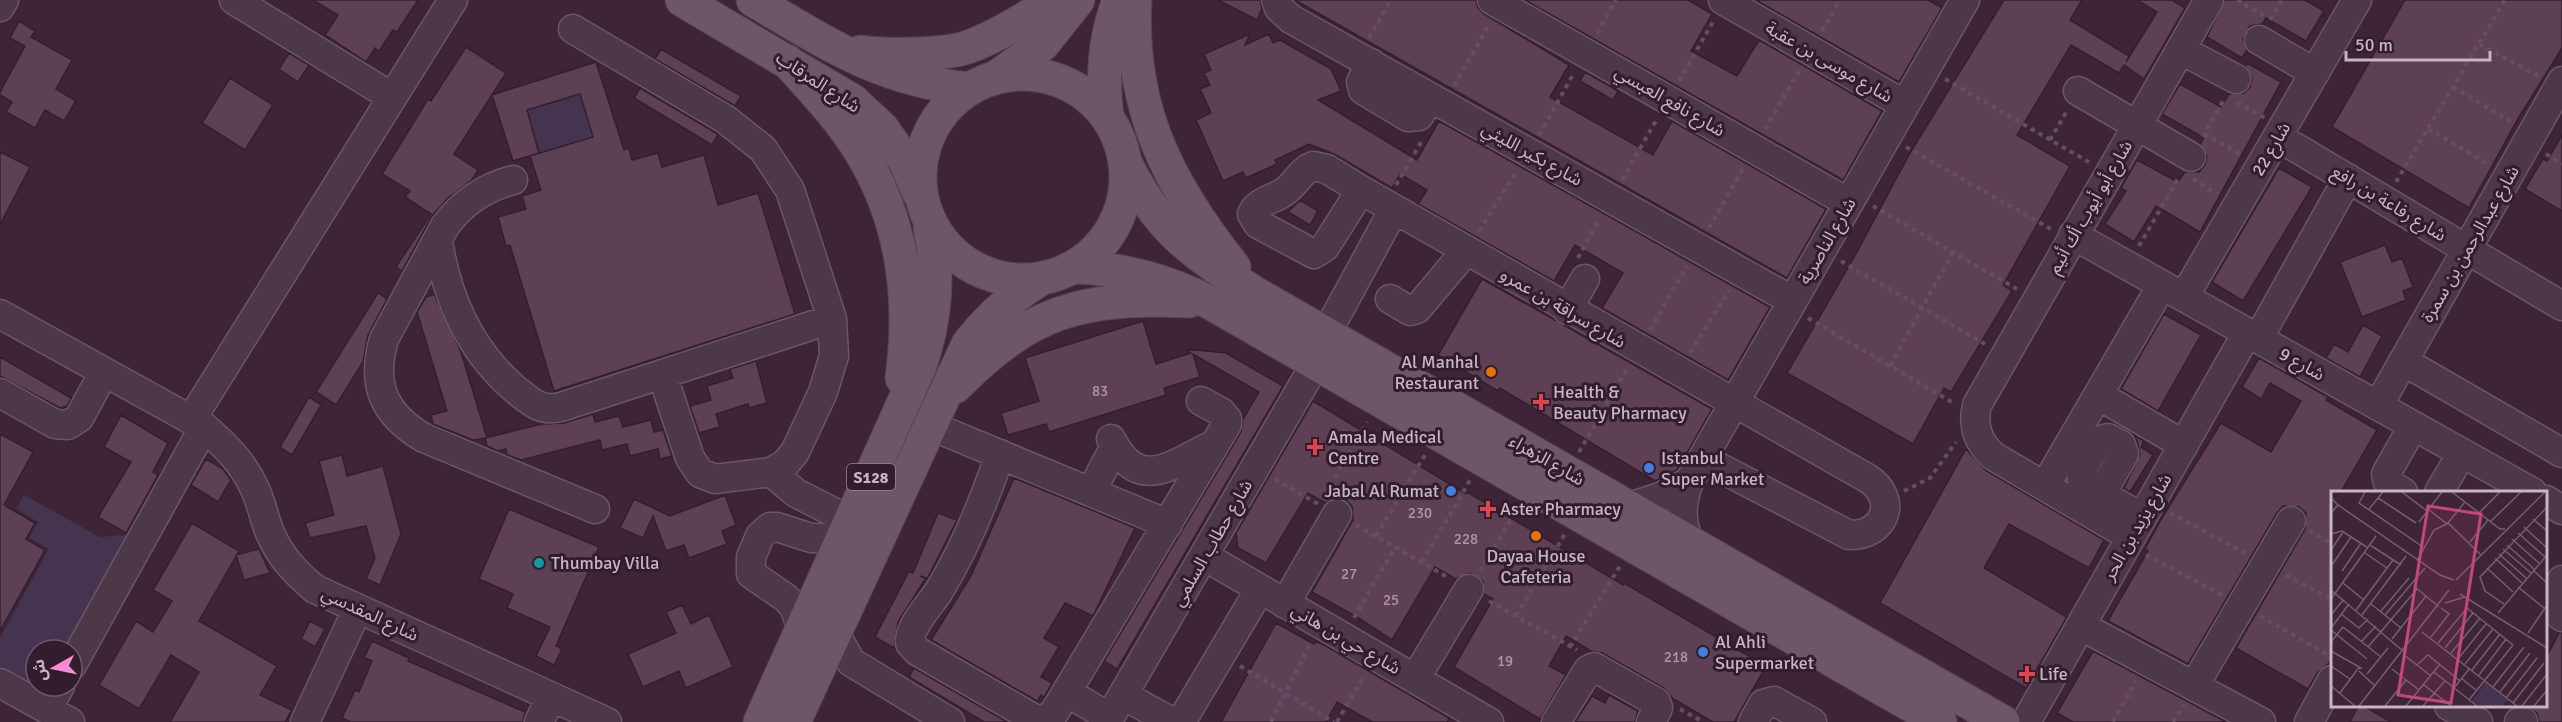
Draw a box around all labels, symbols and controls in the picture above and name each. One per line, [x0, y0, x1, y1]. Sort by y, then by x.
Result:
street label: شارع موسى بن عقبة [1760, 17, 1896, 110]
scale bar [2346, 24, 2490, 62]
text: 50 m [2355, 34, 2393, 56]
street label: شارع المرقاب [770, 47, 864, 120]
street label: شارع نافع العبسي [1609, 61, 1729, 144]
street label: شارع بكير الليثي [1476, 117, 1586, 193]
street label: شارع 22 [2247, 118, 2298, 181]
street label: شارع أبو أيوب أك أنيم [2043, 136, 2140, 279]
street label: شارع رفاعة بن رافع [2326, 160, 2450, 249]
street label: شارع عبدالرحمن بن سمرة [2416, 162, 2526, 328]
street label: شارع الناصرية [1793, 194, 1863, 290]
street label: شارع سراقة بن عمرو [1495, 263, 1630, 355]
street label: شارع 9 [2274, 343, 2329, 388]
place label: Al Manhal Restaurant [1395, 351, 1479, 394]
marker: Al Manhal Restaurant [1484, 365, 1498, 379]
place label: Health & Beauty Pharmacy [1553, 381, 1687, 424]
house number: 83 [1092, 382, 1108, 400]
marker: Health & Beauty Pharmacy [1534, 395, 1548, 409]
place label: Amala Medical Centre [1328, 426, 1442, 469]
street label: شارع الزهراء [1504, 430, 1588, 493]
marker: Amala Medical Centre [1306, 438, 1324, 456]
place label: Istanbul Super Market [1661, 447, 1764, 490]
marker: Istanbul Super Market [1642, 461, 1656, 475]
road number: S128 [847, 464, 895, 490]
street label: شارع يزيد بن الحر [2097, 470, 2179, 587]
street label: شارع حطاب السلمي [1167, 476, 1260, 612]
place label: Jabal Al Rumat [1325, 480, 1439, 502]
marker: Jabal Al Rumat [1444, 484, 1458, 498]
inset map [2331, 491, 2547, 707]
place label: Aster Pharmacy [1500, 498, 1621, 520]
marker: Aster Pharmacy [1481, 502, 1495, 516]
house number: 230 [1408, 504, 1432, 522]
marker: Dayaa House Cafeteria [1529, 529, 1543, 543]
house number: 228 [1454, 530, 1478, 548]
place label: Dayaa House Cafeteria [1486, 545, 1586, 588]
place label: Thumbay Villa [551, 552, 659, 574]
marker: Thumbay Villa [532, 556, 546, 570]
house number: 27 [1341, 565, 1357, 583]
street label: شارع المقدسي [317, 582, 422, 649]
house number: 25 [1383, 591, 1399, 609]
street label: شارع حي بن هاني [1286, 599, 1405, 682]
place label: Al Ahli Supermarket [1715, 631, 1814, 674]
north arrow [24, 638, 84, 698]
marker: Al Ahli Supermarket [1696, 645, 1710, 659]
house number: 218 [1664, 648, 1688, 666]
house number: 19 [1497, 652, 1513, 670]
text: ش [29, 658, 52, 683]
place label: Life [2039, 663, 2068, 685]
marker: Life [2020, 667, 2034, 681]

